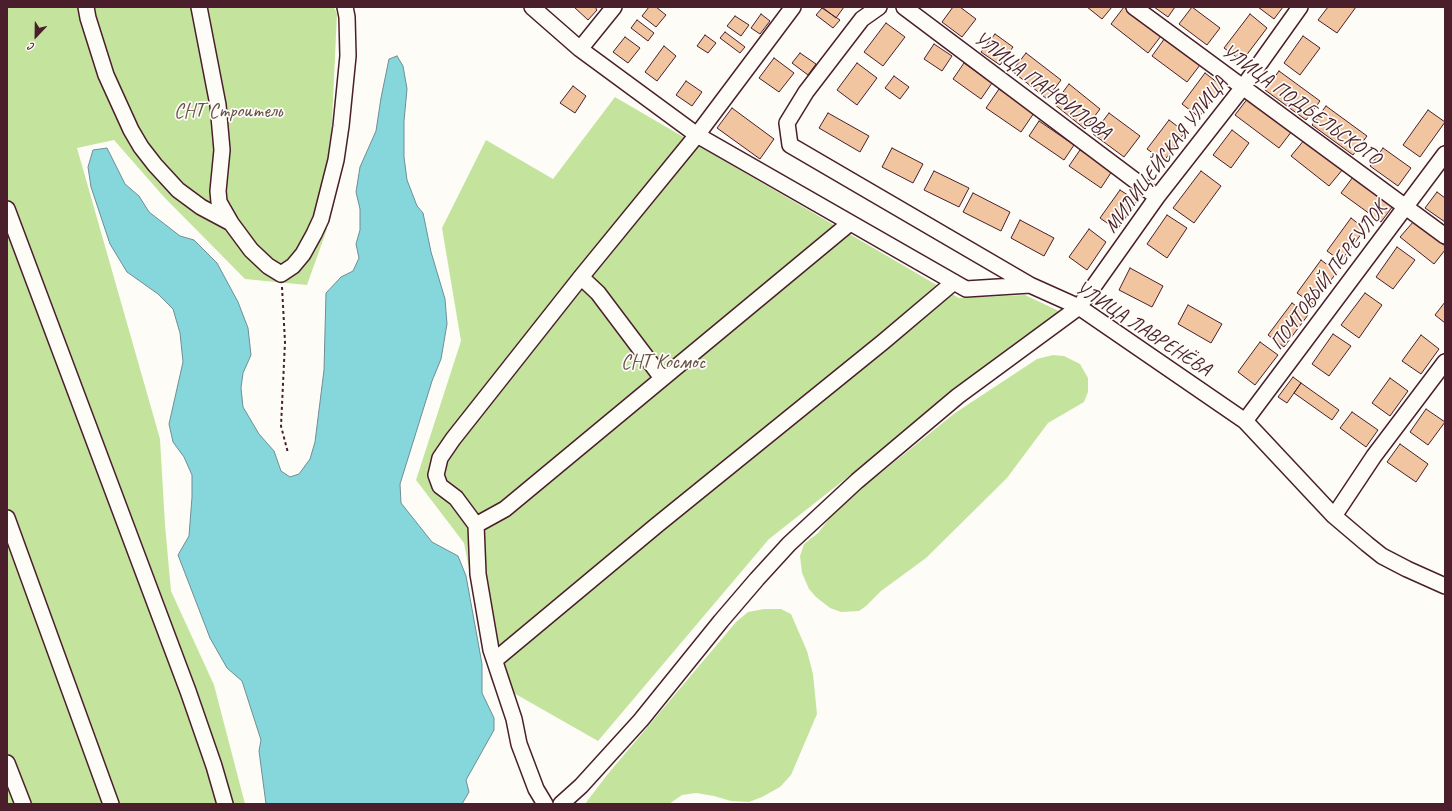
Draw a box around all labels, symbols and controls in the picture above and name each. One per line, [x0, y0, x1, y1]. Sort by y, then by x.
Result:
north arrow [16, 16, 56, 56]
street label: УЛИЦА ПАНФИЛОВА [969, 27, 1115, 145]
street label: УЛИЦА ПОДБЕЛЬСКОГО [1217, 39, 1385, 171]
text: С [26, 40, 37, 55]
street label: МИЛИЦЕЙСКАЯ УЛИЦА [1099, 72, 1233, 238]
park label: СНТ Строитель [174, 100, 282, 124]
street label: ПОЧТОВЫЙ ПЕРЕУЛОК [1266, 197, 1392, 355]
street label: УЛИЦА ЛАВРЕНЁВА [1071, 276, 1215, 382]
park label: СНТ Космос [621, 351, 705, 375]

